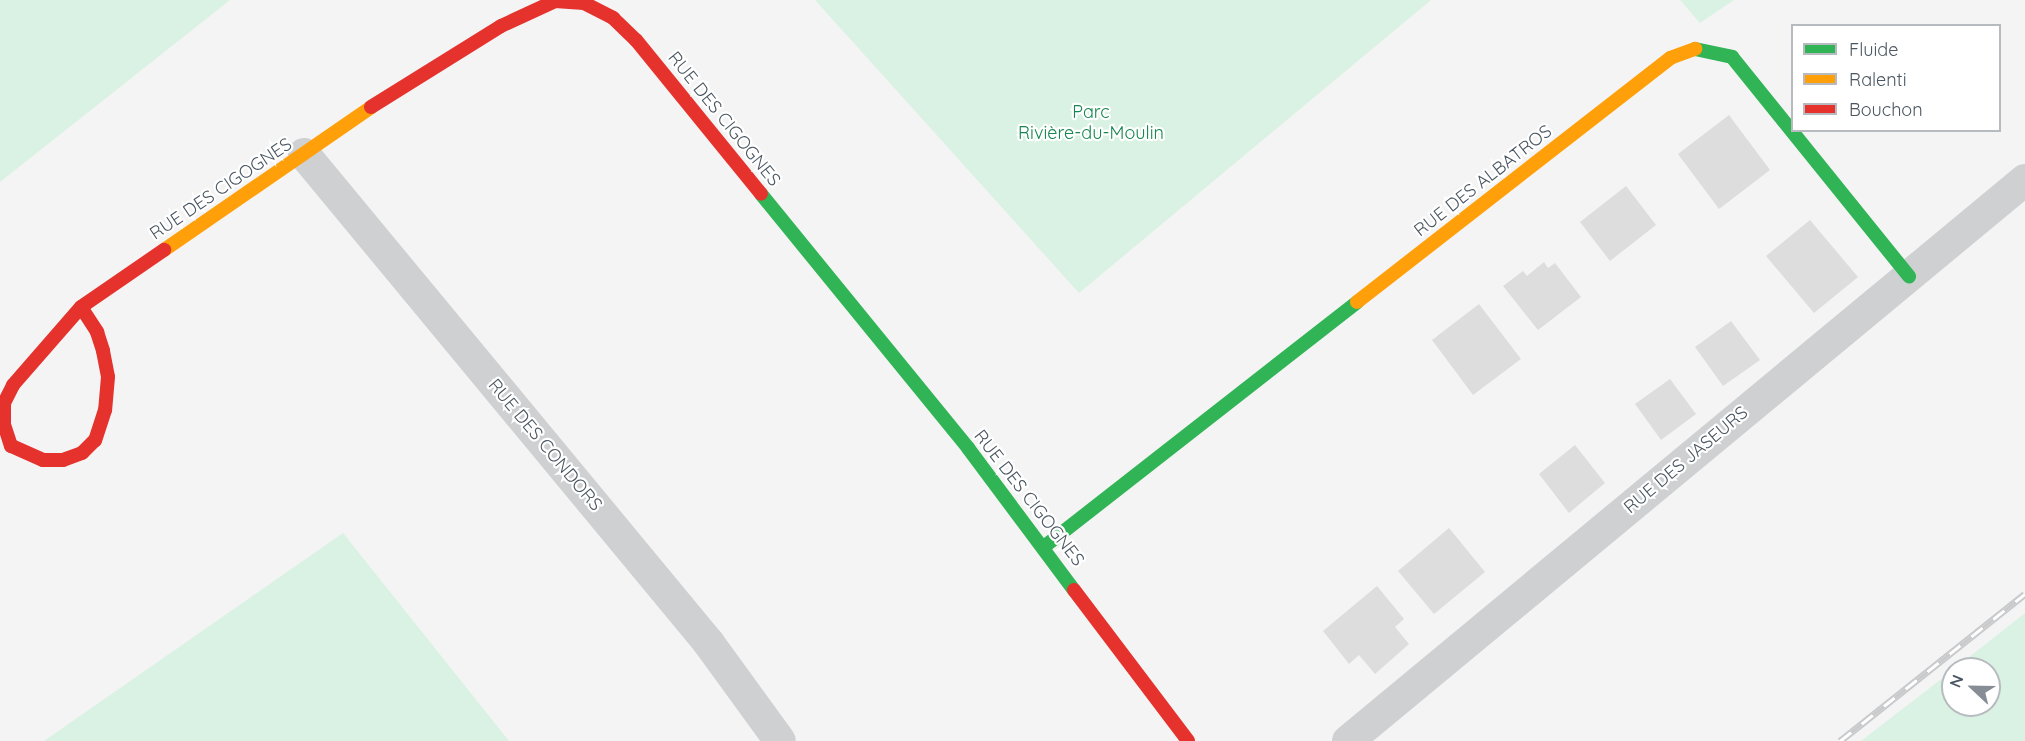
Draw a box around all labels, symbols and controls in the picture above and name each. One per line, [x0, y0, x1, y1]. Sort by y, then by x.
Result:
legend [1791, 24, 2001, 132]
text: Fluide [1849, 38, 1898, 61]
street label: RUE DES CIGOGNES [663, 47, 785, 191]
text: Ralenti [1849, 68, 1907, 91]
text: Bouchon [1849, 98, 1923, 121]
park label: Parc Rivière-du-Moulin [1018, 102, 1164, 144]
street label: RUE DES ALBATROS [1410, 121, 1556, 241]
street label: RUE DES CIGOGNES [146, 133, 296, 245]
street label: RUE DES CONDORS [483, 375, 607, 515]
street label: RUE DES JASEURS [1620, 402, 1752, 518]
street label: RUE DES CIGOGNES [969, 426, 1089, 570]
north arrow [1941, 657, 2001, 717]
text: N [1945, 672, 1968, 690]

